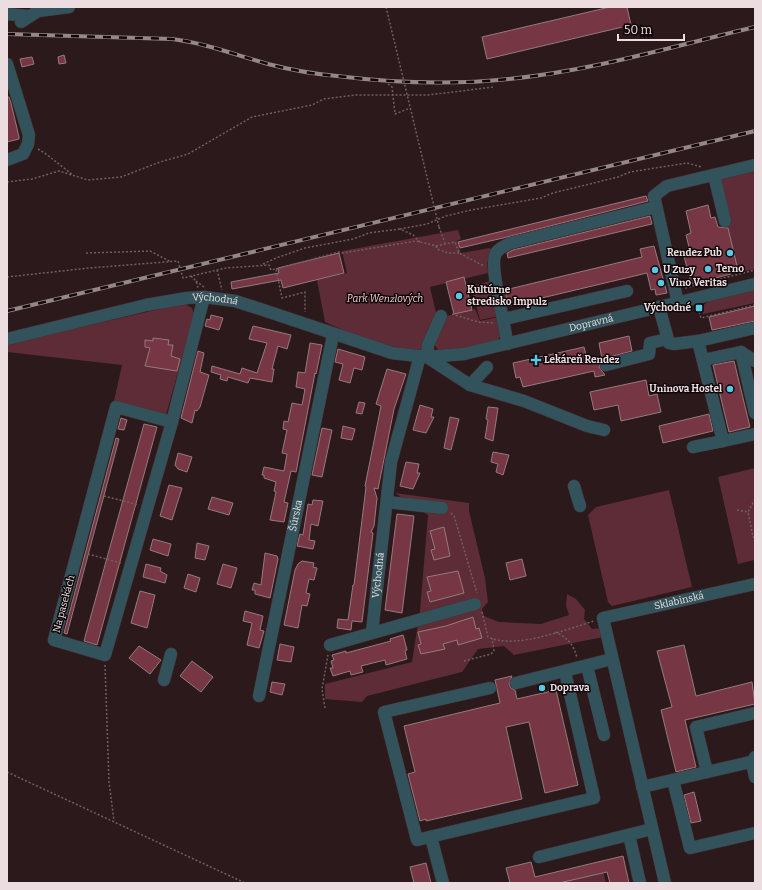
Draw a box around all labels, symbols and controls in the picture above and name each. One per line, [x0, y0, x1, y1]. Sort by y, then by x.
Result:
scale bar [618, 16, 684, 42]
text: 50 m [624, 23, 653, 37]
place label: Rendez Pub [667, 247, 722, 259]
marker: Rendez Pub [725, 248, 735, 258]
place label: Terno [716, 263, 744, 275]
place label: U Zuzy [663, 264, 695, 276]
marker: Terno [703, 264, 713, 274]
marker: U Zuzy [650, 265, 660, 275]
place label: Vino Veritas [669, 277, 727, 289]
marker: Vino Veritas [656, 278, 666, 288]
place label: Kultúrne stredisko Impulz [467, 283, 547, 308]
street label: Východná [192, 290, 240, 308]
marker: Kultúrne stredisko Impulz [454, 291, 464, 301]
park label: Park Wenzlových [347, 292, 423, 305]
place label: Východné [644, 301, 691, 314]
marker: Východné [694, 303, 704, 313]
street label: Dopravná [568, 312, 615, 335]
place label: Lekáreň Rendez [544, 353, 620, 366]
marker: Lekáreň Rendez [531, 355, 541, 365]
place label: Uninova Hostel [649, 383, 722, 395]
marker: Uninova Hostel [725, 384, 735, 394]
street label: Šúrska [285, 498, 305, 533]
street label: Východná [369, 551, 387, 599]
street label: Na pasekách [51, 573, 78, 634]
street label: Sklabinská [653, 590, 705, 612]
place label: Doprava [550, 682, 590, 694]
marker: Doprava [537, 683, 547, 693]

